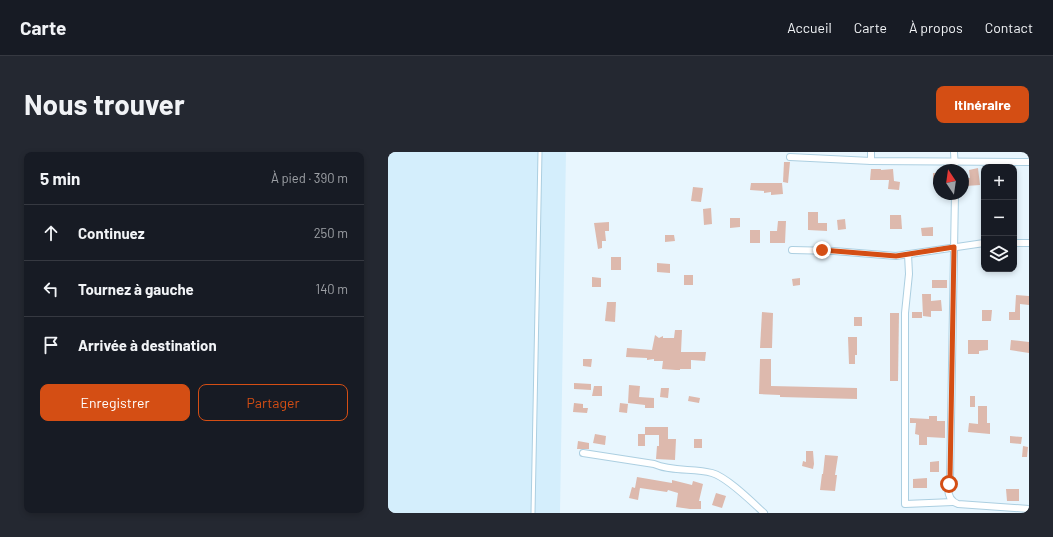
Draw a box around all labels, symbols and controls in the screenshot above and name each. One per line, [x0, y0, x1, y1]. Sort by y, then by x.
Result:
text: Carte [20, 16, 66, 39]
text: Accueil [787, 19, 832, 36]
text: Carte [854, 19, 887, 36]
text: À propos [909, 19, 963, 36]
text: Contact [985, 19, 1033, 36]
button: Itinéraire [936, 86, 1029, 123]
text: Nous trouver [24, 87, 185, 121]
north arrow [933, 164, 969, 200]
map controls [981, 164, 1017, 272]
button: + [981, 164, 1017, 200]
text: 5 min [40, 168, 80, 188]
text: À pied · 390 m [271, 170, 348, 186]
button: − [981, 200, 1017, 236]
icon: ahead [40, 222, 62, 244]
text: Continuez [78, 224, 145, 242]
text: 250 m [314, 225, 348, 241]
button: layers [981, 236, 1017, 272]
route end [813, 241, 831, 259]
icon: left [40, 278, 62, 300]
text: Tournez à gauche [78, 280, 194, 298]
text: 140 m [316, 281, 348, 297]
icon: arrive [40, 334, 62, 356]
text: Arrivée à destination [78, 336, 217, 354]
button: Enregistrer [40, 384, 190, 421]
button: Partager [198, 384, 348, 421]
route start [940, 475, 958, 493]

